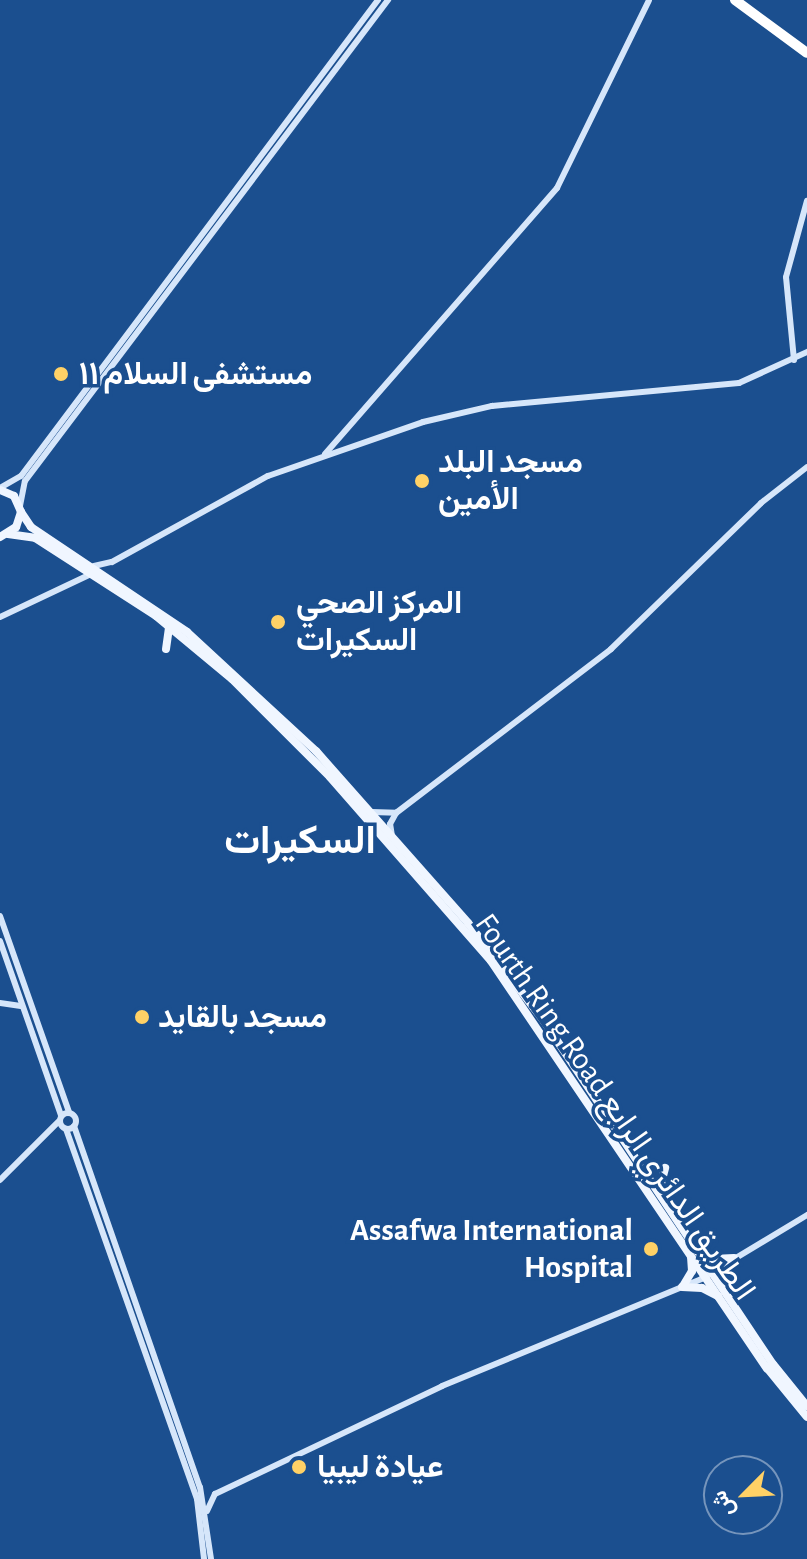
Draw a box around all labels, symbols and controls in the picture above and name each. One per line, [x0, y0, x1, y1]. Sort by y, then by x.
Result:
place label: مستشفى السلام ١١ [79, 355, 312, 393]
marker: مستشفى السلام ١١ [50, 363, 72, 385]
place label: مسجد البلد الأمين [438, 444, 583, 519]
marker: مسجد البلد الأمين [413, 472, 431, 490]
place label: المركز الصحي السكيرات [296, 585, 462, 660]
marker: المركز الصحي السكيرات [267, 611, 289, 633]
district label: السكيرات [224, 817, 376, 865]
street label: Fourth Ring Road الطريق الدائري الرابع [466, 906, 764, 1308]
place label: مسجد بالقايد [158, 998, 327, 1036]
marker: مسجد بالقايد [133, 1008, 151, 1026]
place label: Assafwa International Hospital [350, 1212, 633, 1287]
marker: Assafwa International Hospital [640, 1238, 662, 1260]
place label: عيادة ليبيا [317, 1448, 443, 1486]
north arrow [703, 1455, 783, 1535]
marker: عيادة ليبيا [288, 1456, 310, 1478]
text: ش [707, 1487, 738, 1520]

